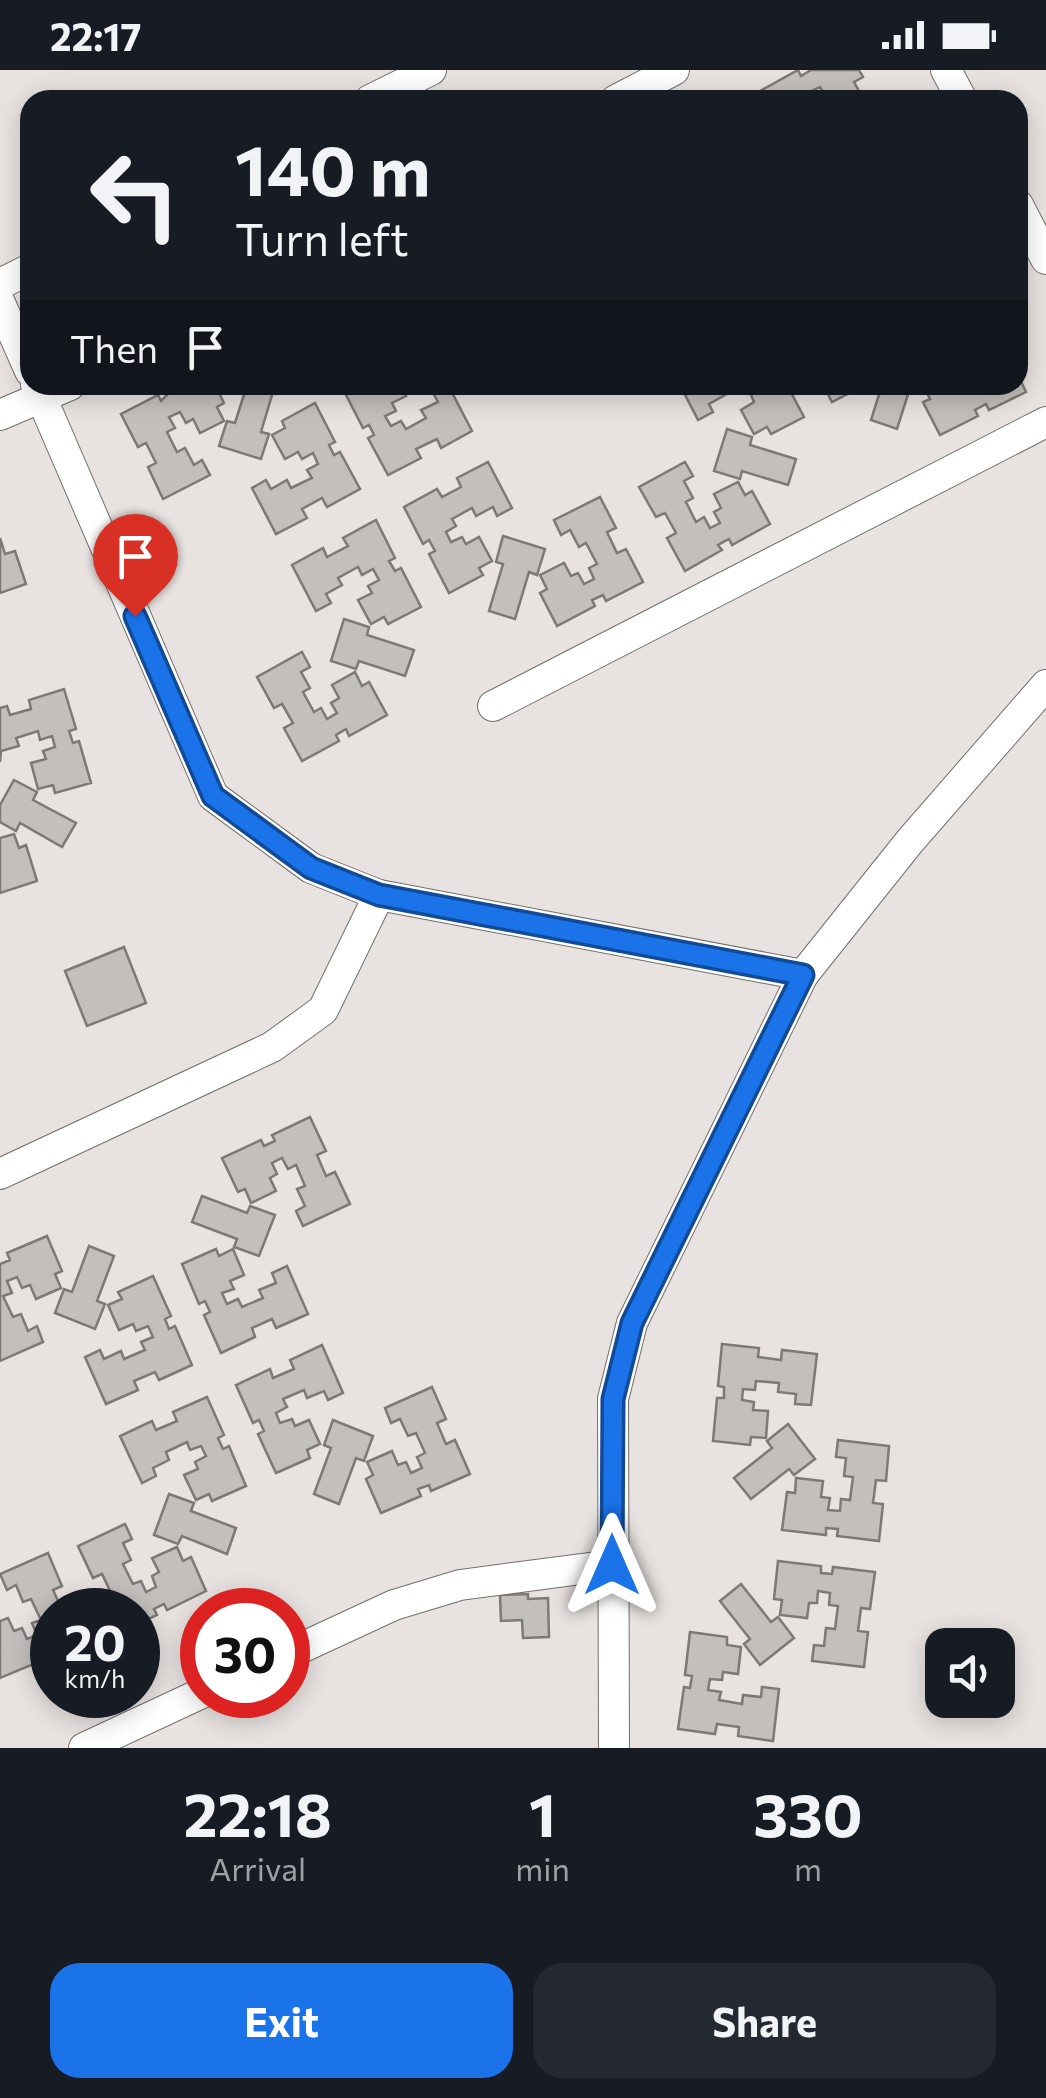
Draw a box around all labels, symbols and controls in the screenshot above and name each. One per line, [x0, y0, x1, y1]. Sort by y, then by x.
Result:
text: 22:17 [50, 12, 141, 59]
text: 140 m [235, 125, 431, 210]
icon: left [70, 130, 200, 260]
text: Turn left [235, 210, 409, 265]
icon: arrive [178, 320, 233, 375]
text: Then [70, 324, 158, 371]
pin [93, 514, 178, 617]
icon: arrive [108, 529, 163, 584]
position arrow [560, 1513, 664, 1617]
speed limit sign: 30 [180, 1588, 310, 1718]
text: 20 [64, 1610, 126, 1671]
map controls [925, 1628, 1015, 1718]
button: sound [925, 1628, 1015, 1718]
text: km/h [65, 1663, 125, 1693]
text: 22:18 [183, 1776, 332, 1849]
text: 1 [529, 1776, 556, 1849]
text: 330 [753, 1776, 863, 1849]
text: Arrival [209, 1848, 306, 1888]
text: min [515, 1848, 570, 1888]
text: m [794, 1848, 822, 1888]
button: Exit [50, 1963, 513, 2078]
button: Share [533, 1963, 996, 2078]

